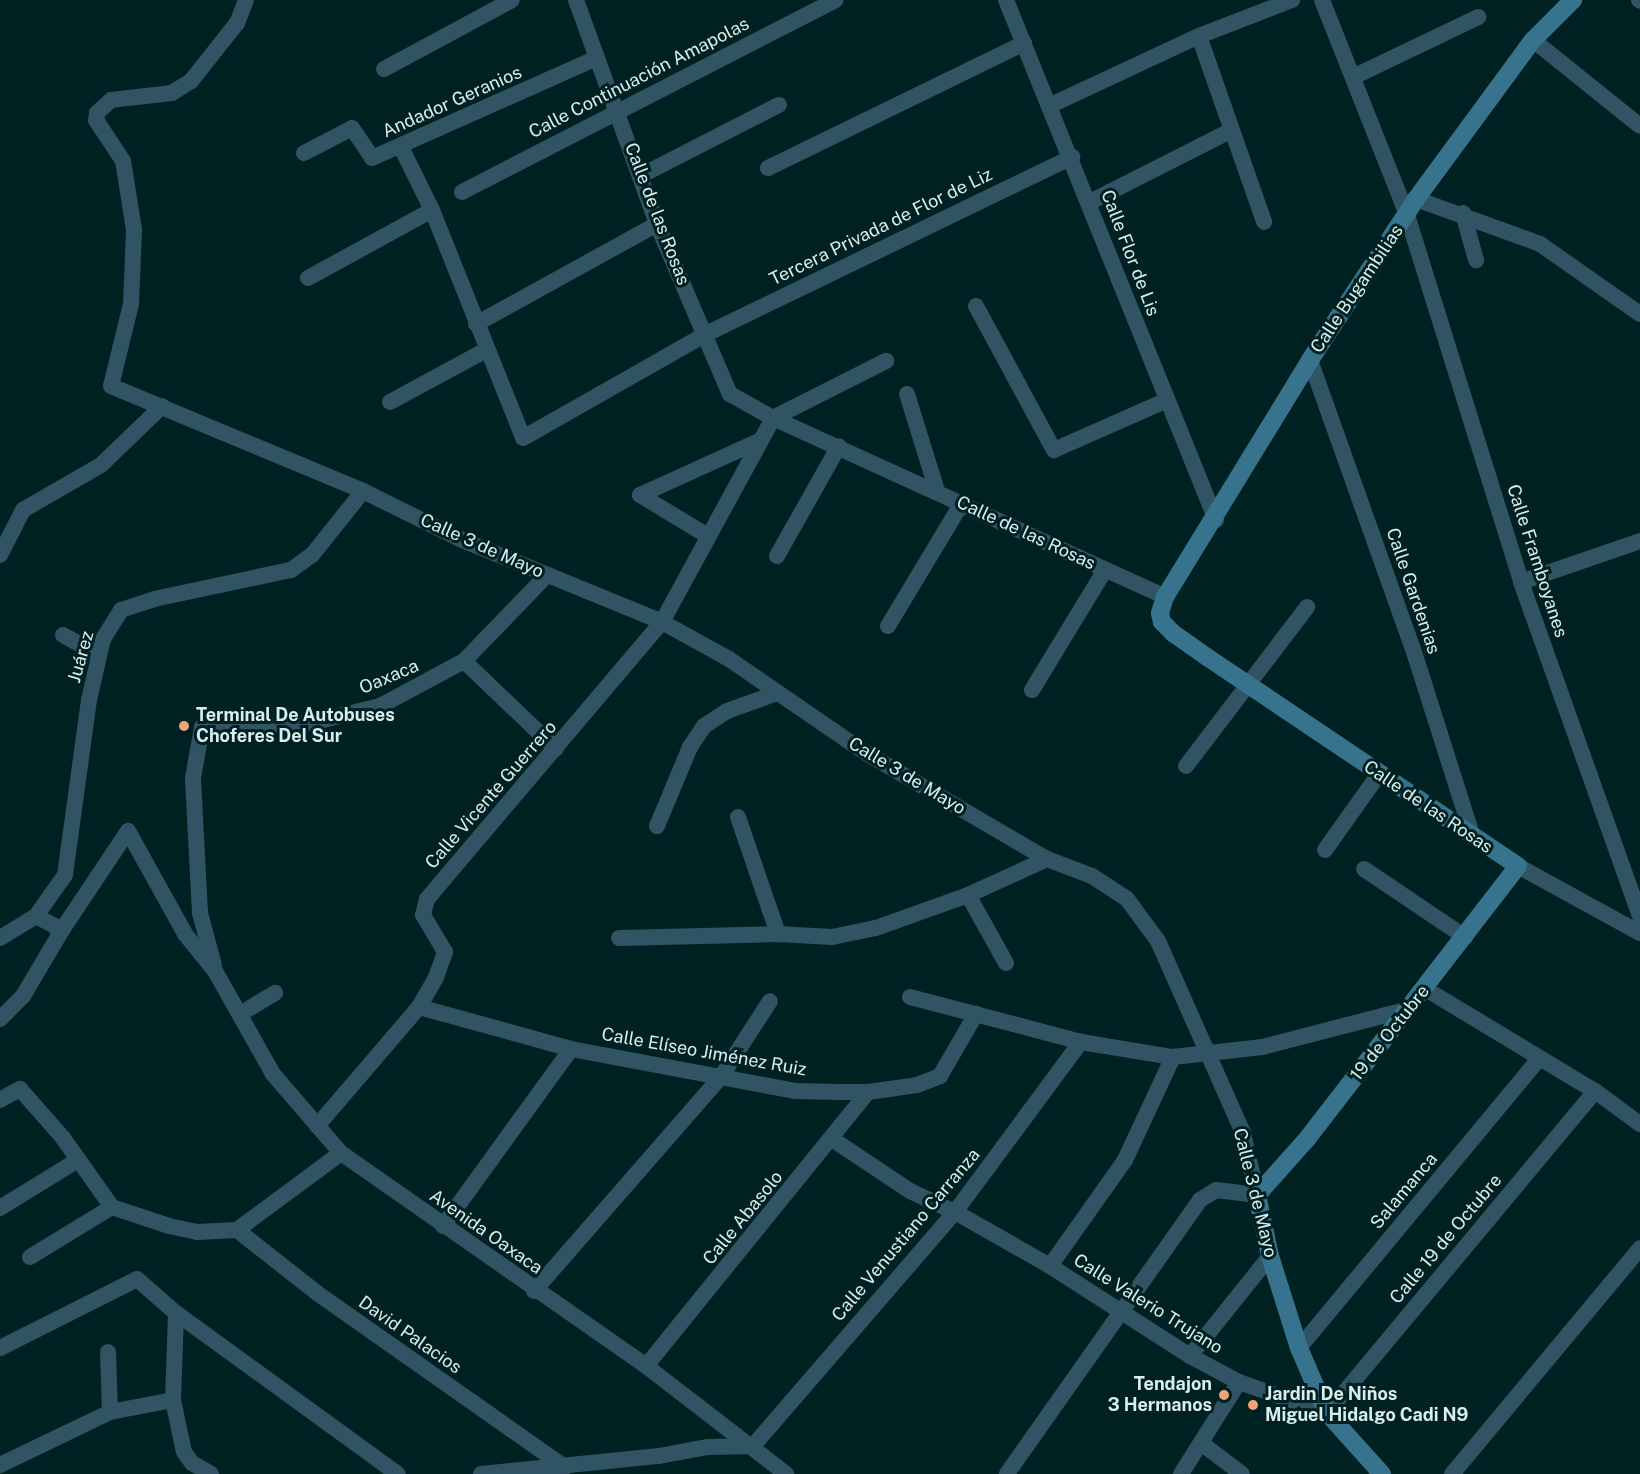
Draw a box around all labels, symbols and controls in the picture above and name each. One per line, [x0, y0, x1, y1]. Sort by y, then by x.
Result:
street label: Calle Continuación Amapolas [525, 13, 753, 143]
street label: Andador Geranios [379, 62, 525, 142]
street label: Calle de las Rosas [620, 140, 694, 288]
street label: Tercera Privada de Flor de Liz [766, 163, 996, 291]
street label: Calle Flor de Lis [1096, 187, 1164, 319]
street label: Calle Bugambilias [1306, 221, 1408, 357]
street label: Calle Framboyanes [1502, 482, 1572, 640]
street label: Calle de las Rosas [953, 491, 1099, 575]
street label: Calle 3 de Mayo [417, 509, 547, 583]
street label: Calle Gardenias [1381, 525, 1445, 657]
street label: Juárez [63, 629, 99, 685]
street label: Oaxaca [356, 655, 422, 699]
place label: Terminal De Autobuses Choferes Del Sur [196, 705, 395, 748]
street label: Calle Vicente Guerrero [421, 716, 561, 874]
marker: Terminal De Autobuses Choferes Del Sur [177, 719, 191, 733]
street label: Calle 3 de Mayo [844, 732, 970, 820]
street label: Calle de las Rosas [1359, 756, 1497, 858]
street label: 19 de Octubre [1346, 981, 1434, 1085]
street label: Calle Elíseo Jiménez Ruiz [600, 1023, 808, 1081]
street label: Calle 3 de Mayo [1228, 1126, 1282, 1260]
street label: Calle Venustiano Carranza [827, 1144, 985, 1326]
street label: Salamanca [1366, 1149, 1442, 1233]
street label: Calle Abasolo [699, 1167, 787, 1269]
street label: Calle 19 de Octubre [1385, 1170, 1507, 1308]
street label: Avenida Oaxaca [425, 1185, 547, 1279]
street label: Calle Valerio Trujano [1069, 1249, 1227, 1359]
street label: David Palacios [354, 1292, 466, 1378]
place label: Tendajon 3 Hermanos [1108, 1374, 1212, 1416]
place label: Jardin De Niños Miguel Hidalgo Cadi N9 [1265, 1384, 1469, 1426]
marker: Tendajon 3 Hermanos [1217, 1388, 1231, 1402]
marker: Jardin De Niños Miguel Hidalgo Cadi N9 [1246, 1398, 1260, 1412]

